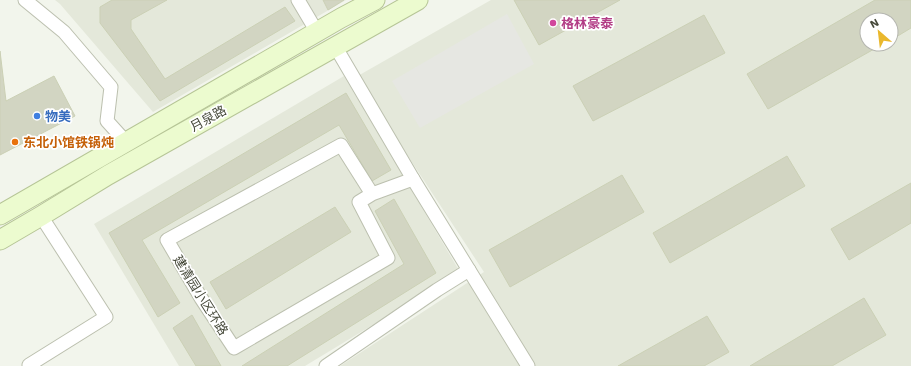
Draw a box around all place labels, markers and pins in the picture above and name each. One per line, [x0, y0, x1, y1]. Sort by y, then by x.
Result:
place label: 格林豪泰 [561, 16, 614, 31]
marker: 格林豪泰 [548, 18, 558, 28]
place label: 物美 [45, 109, 71, 124]
marker: 物美 [32, 111, 42, 121]
place label: 东北小馆铁锅炖 [23, 135, 114, 150]
marker: 东北小馆铁锅炖 [10, 137, 20, 147]

